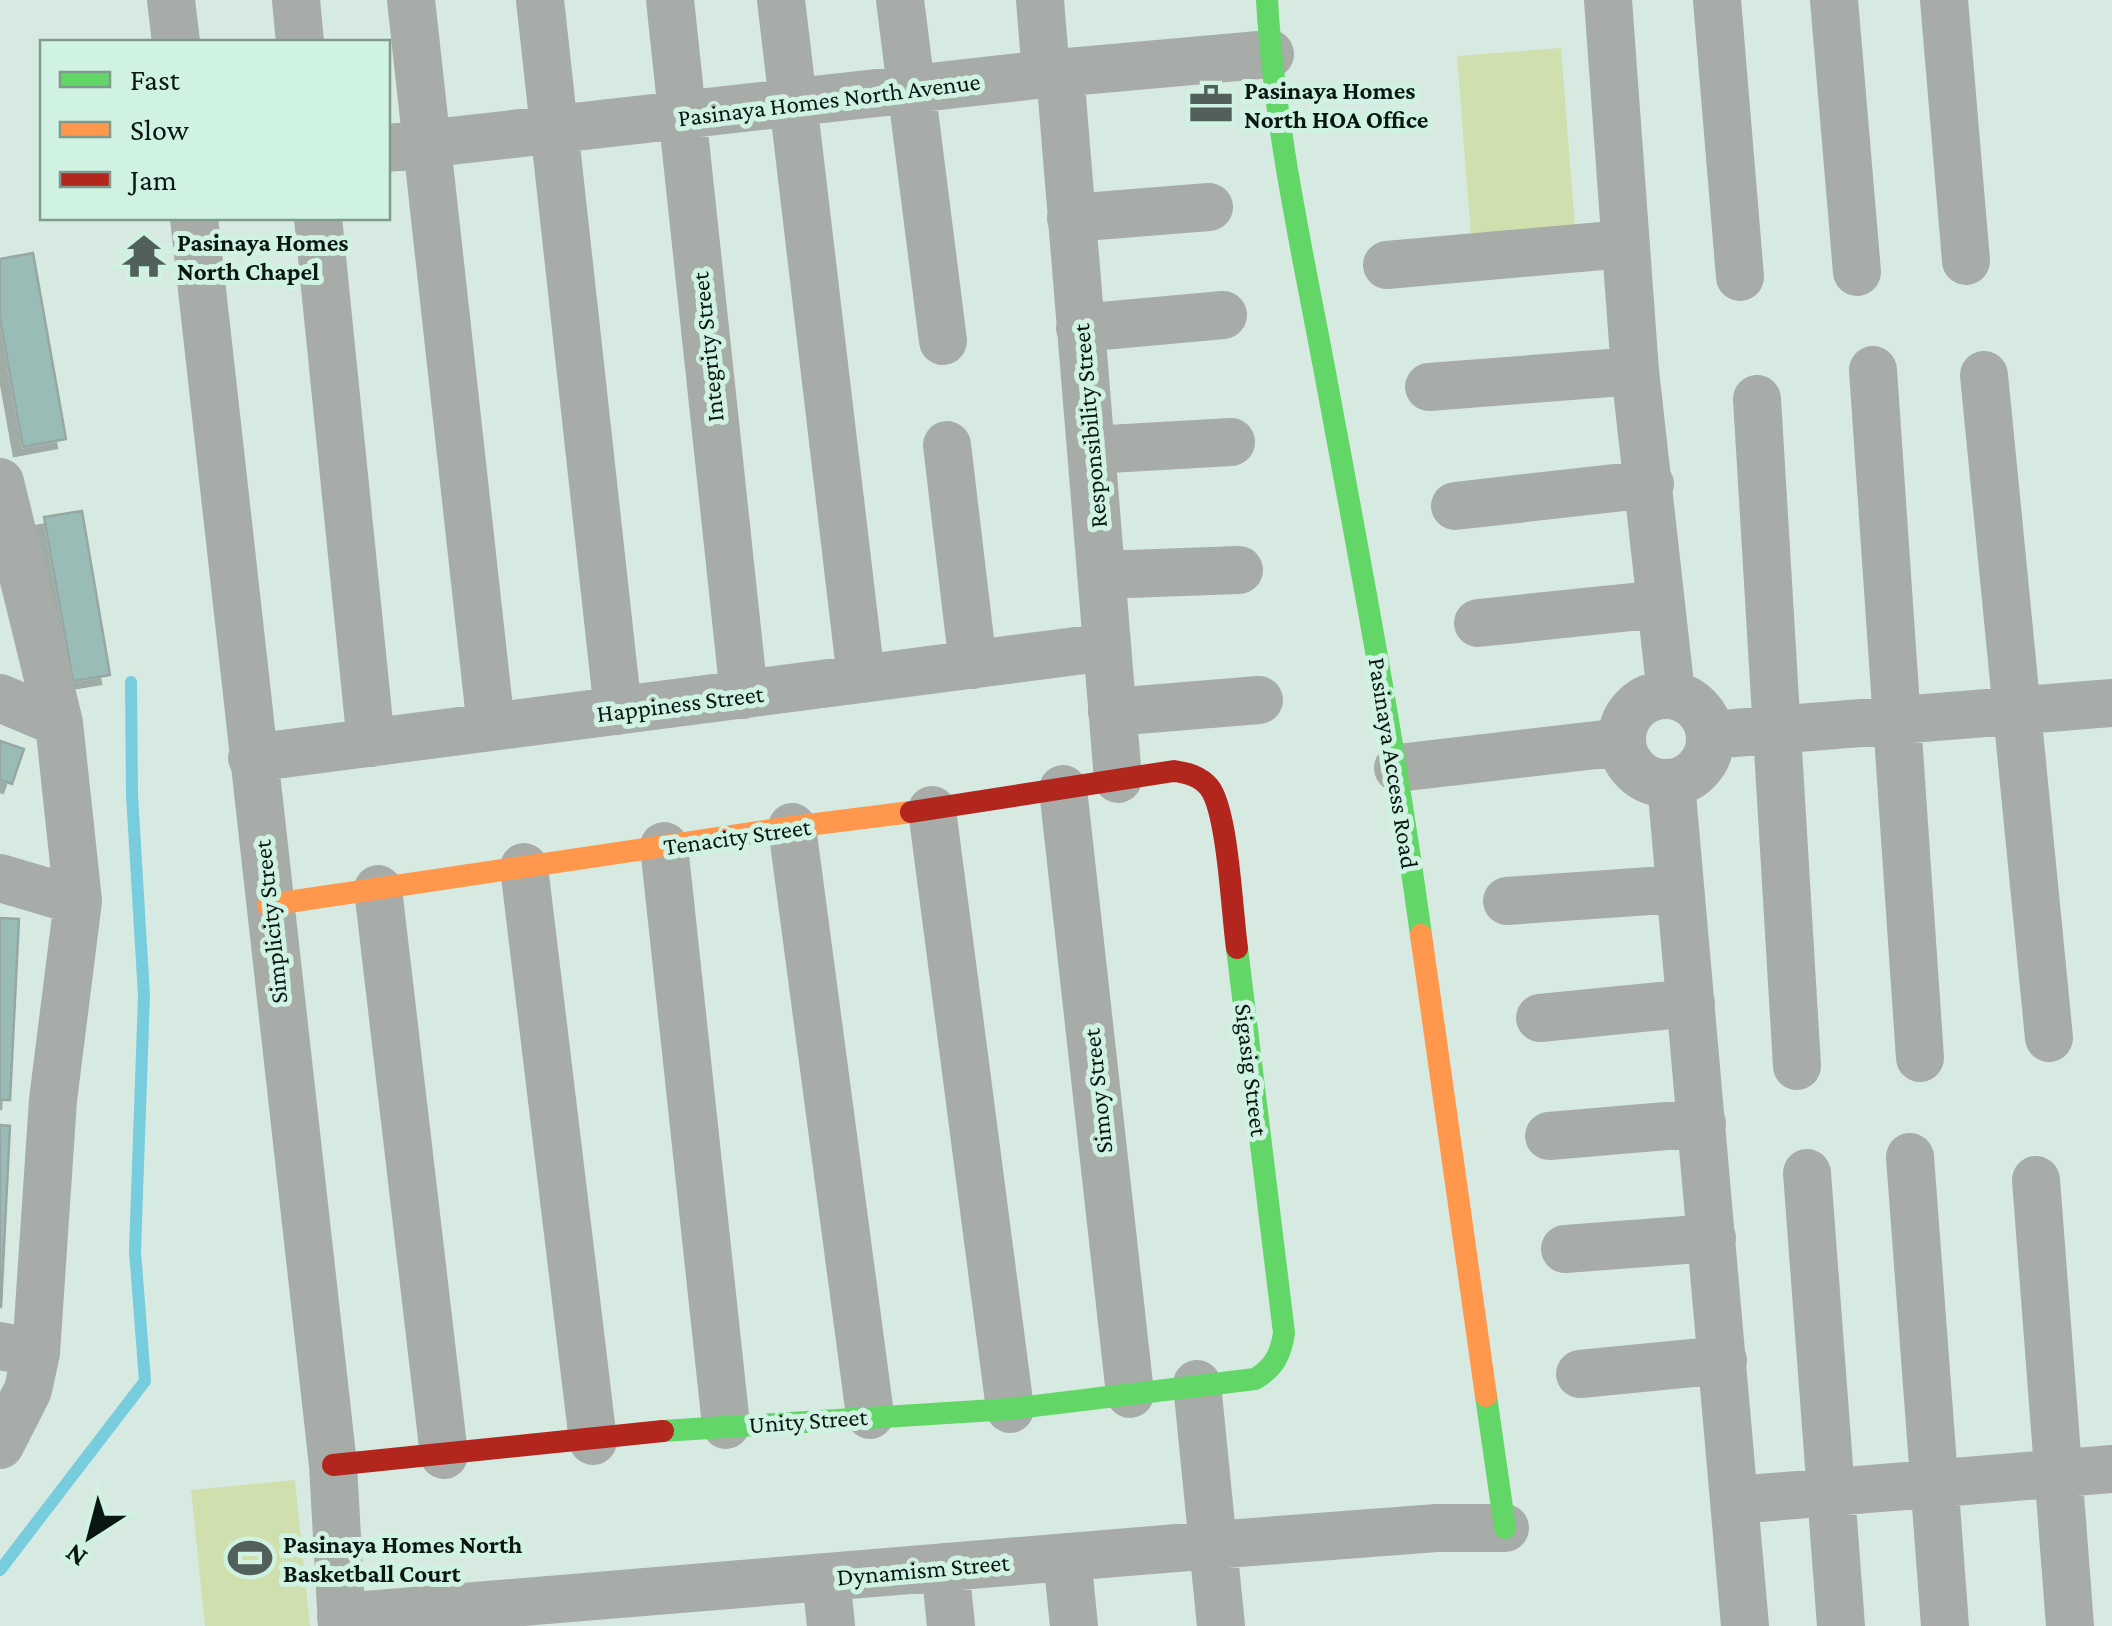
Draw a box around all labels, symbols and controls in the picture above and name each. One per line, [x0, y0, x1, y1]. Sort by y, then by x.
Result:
legend [40, 40, 390, 220]
text: Fast [130, 63, 181, 96]
street label: Pasinaya Homes North Avenue [676, 68, 982, 132]
place label: Pasinaya Homes North HOA Office [1244, 77, 1428, 133]
office icon: Pasinaya Homes North HOA Office [1187, 80, 1235, 128]
text: Slow [130, 113, 190, 146]
text: Jam [127, 163, 177, 196]
place label: Pasinaya Homes North Chapel [177, 229, 349, 285]
temple icon: Pasinaya Homes North Chapel [120, 232, 168, 280]
street label: Integrity Street [686, 270, 730, 423]
street label: Responsibility Street [1067, 322, 1113, 529]
street label: Pasinaya Access Road [1362, 656, 1424, 871]
street label: Happiness Street [595, 680, 766, 728]
street label: Tenacity Street [662, 813, 813, 861]
street label: Simplicity Street [248, 838, 294, 1005]
street label: Sigasig Street [1229, 1002, 1273, 1139]
street label: Simoy Street [1077, 1026, 1118, 1155]
street label: Unity Street [748, 1403, 869, 1439]
north arrow [40, 1486, 140, 1586]
place label: Pasinaya Homes North Basketball Court [283, 1531, 523, 1587]
sports icon: Pasinaya Homes North Basketball Court [226, 1534, 274, 1582]
text: N [59, 1538, 92, 1574]
street label: Dynamism Street [836, 1548, 1011, 1591]

